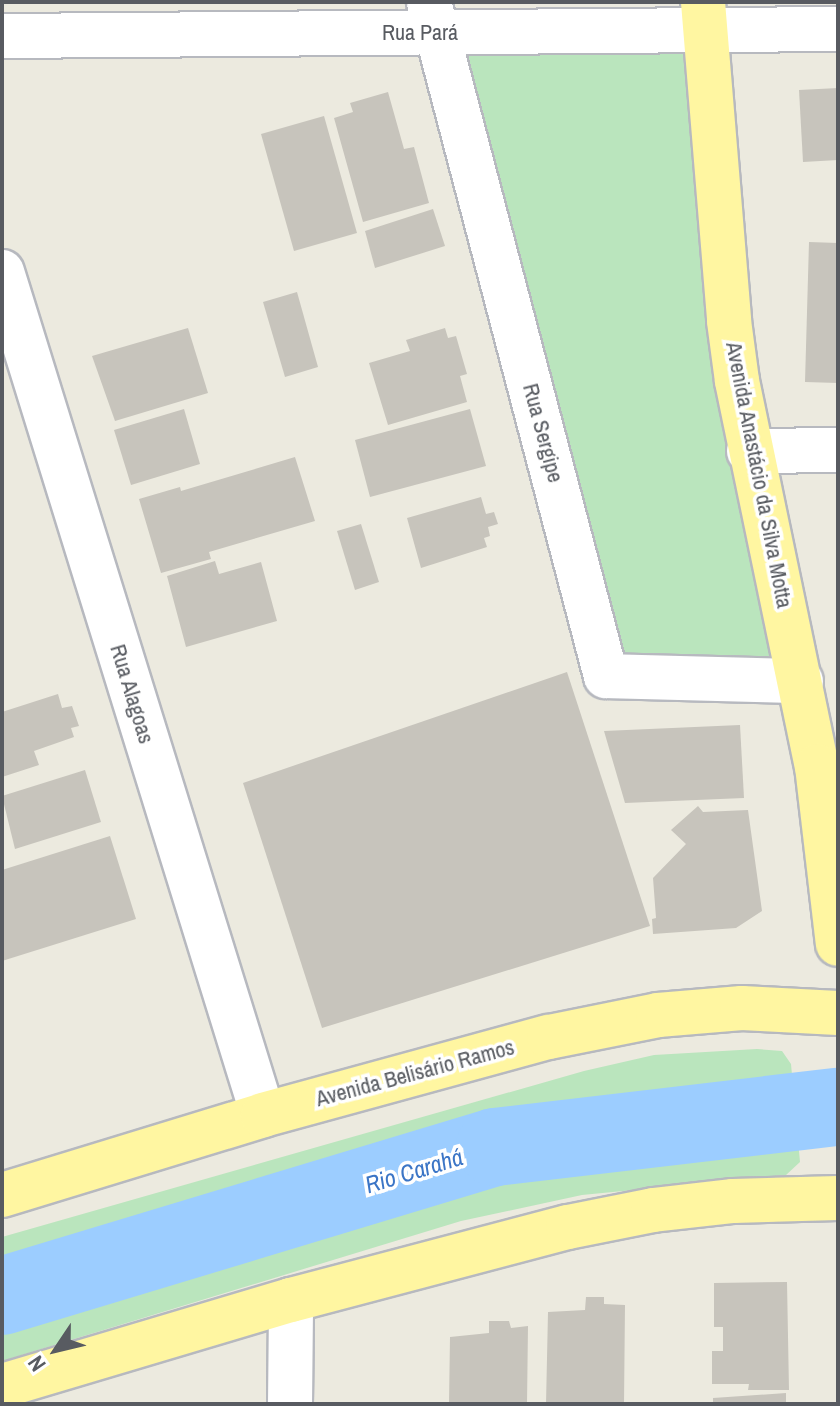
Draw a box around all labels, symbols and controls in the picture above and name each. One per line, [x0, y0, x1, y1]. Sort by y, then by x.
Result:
street label: Rua Pará [382, 20, 458, 46]
street label: Avenida Anastácio da Silva Motta [720, 339, 798, 611]
street label: Rua Sergipe [517, 381, 569, 485]
street label: Rua Alagoas [104, 641, 160, 747]
street label: Avenida Belisário Ramos [313, 1034, 517, 1112]
water label: Rio Carahá [362, 1143, 466, 1199]
north arrow [16, 1310, 96, 1390]
text: N [20, 1350, 52, 1378]

